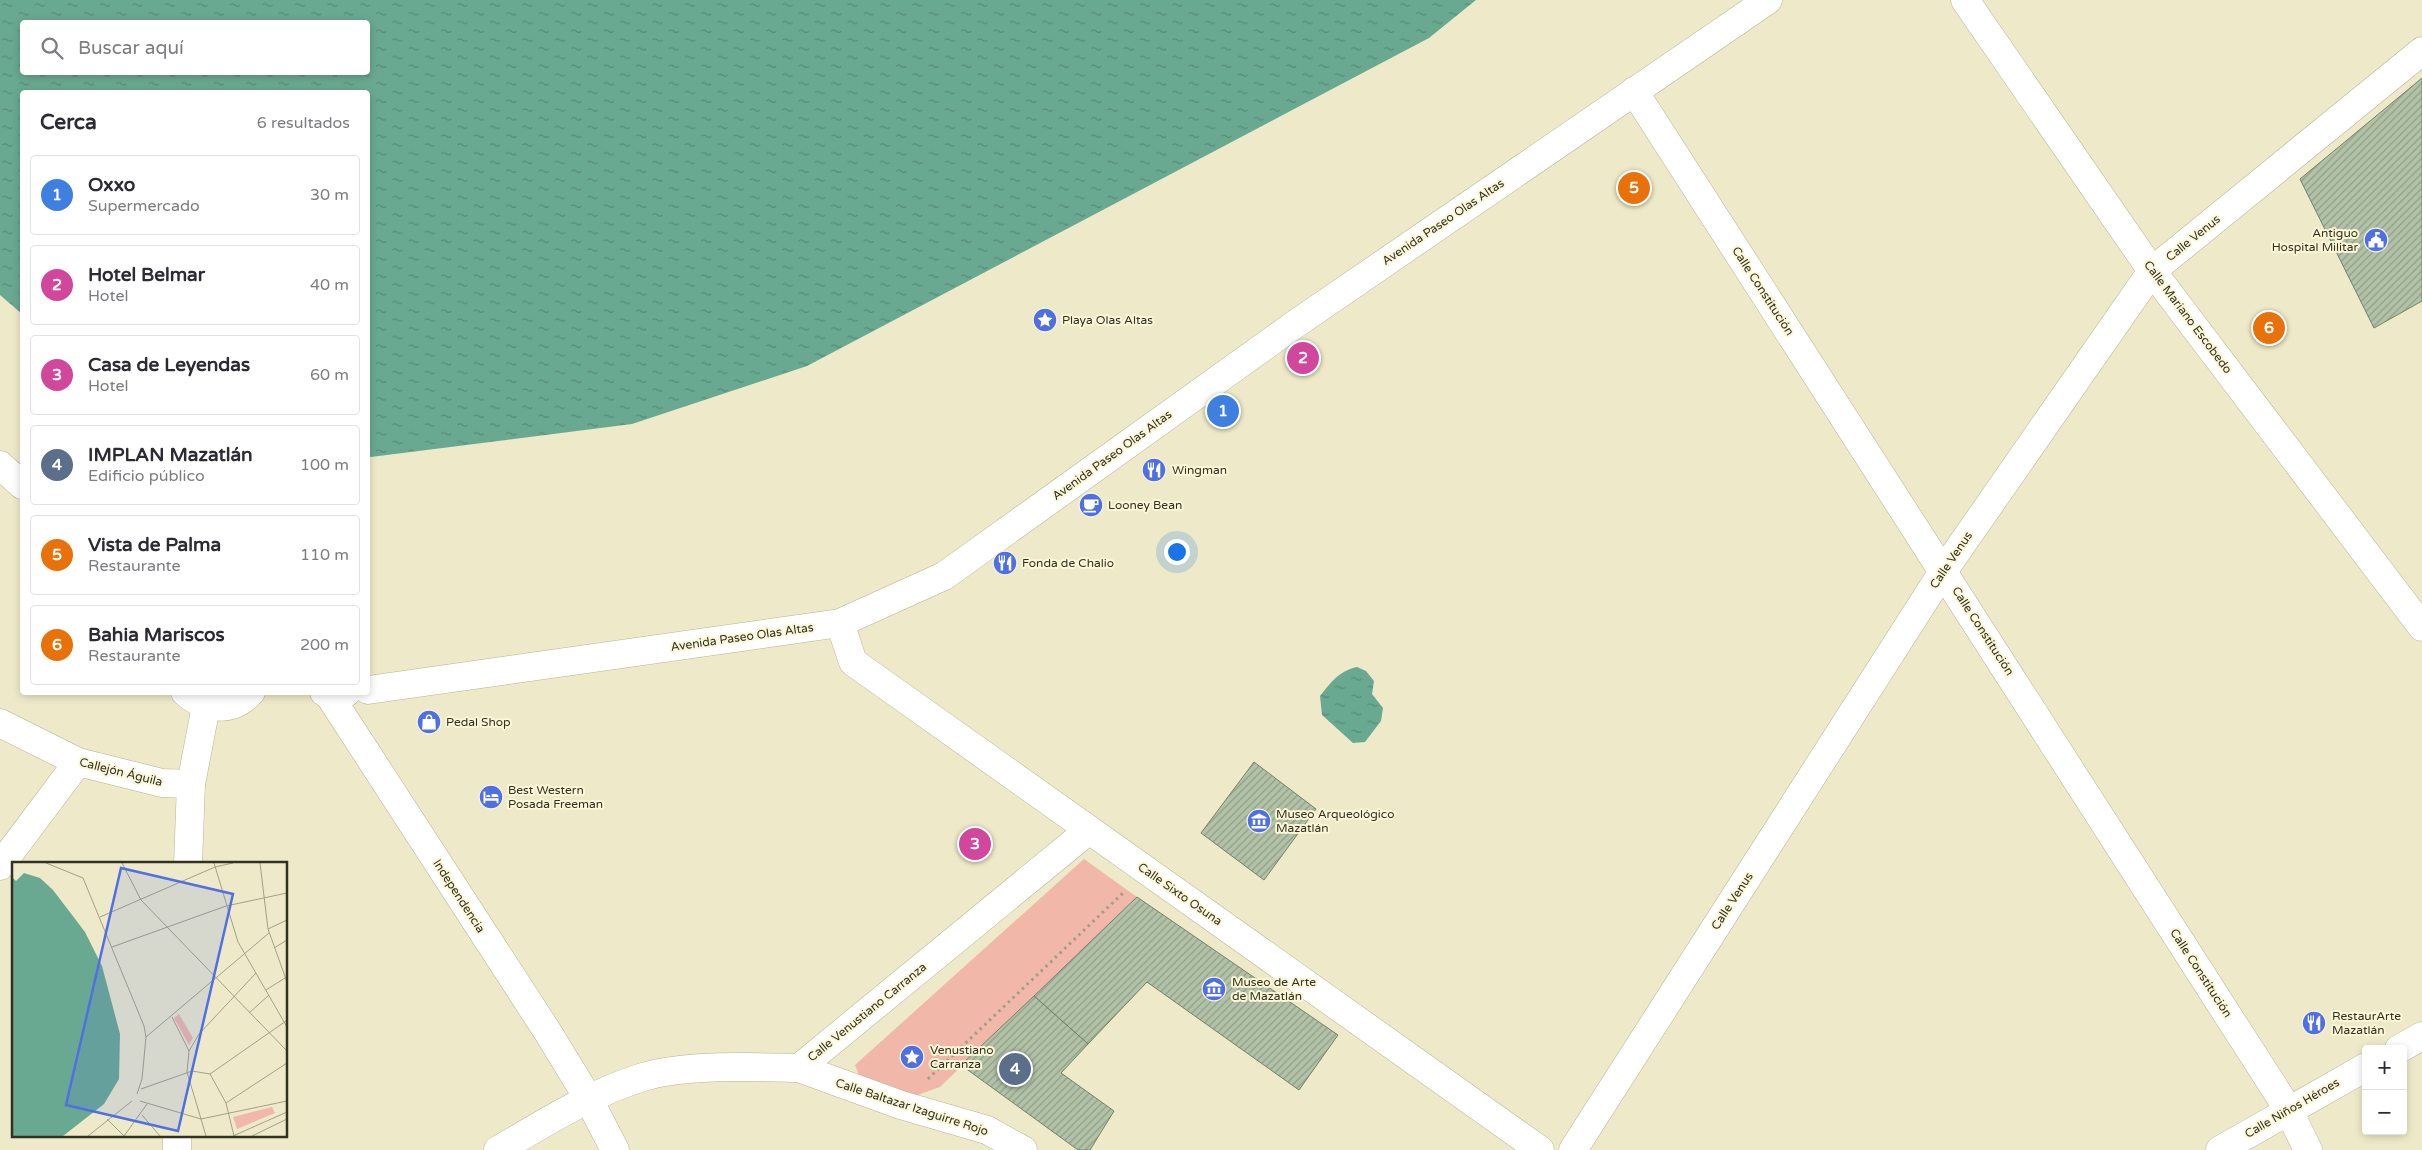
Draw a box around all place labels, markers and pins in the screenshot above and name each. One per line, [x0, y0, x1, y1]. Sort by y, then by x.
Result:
pin: 5 [1618, 169, 1650, 207]
place label: Antiguo Hospital Militar [2272, 226, 2358, 254]
public building icon: Antiguo Hospital Militar [2363, 227, 2389, 253]
place icon: Playa Olas Altas [1032, 307, 1058, 333]
pin: 6 [2253, 309, 2285, 347]
place label: Playa Olas Altas [1062, 313, 1153, 327]
pin: 2 [1287, 339, 1319, 377]
pin: 1 [1207, 392, 1239, 430]
restaurant icon: Wingman [1141, 457, 1167, 483]
place label: Wingman [1172, 463, 1227, 477]
cafe icon: Looney Bean [1078, 492, 1104, 518]
place label: Looney Bean [1108, 498, 1182, 512]
restaurant icon: Fonda de Chalio [992, 550, 1018, 576]
place label: Fonda de Chalio [1022, 556, 1114, 570]
shop icon: Pedal Shop [416, 709, 442, 735]
place label: Pedal Shop [446, 715, 511, 729]
place label: Best Western Posada Freeman [508, 783, 603, 811]
hotel icon: Best Western Posada Freeman [478, 784, 504, 810]
place label: Museo Arqueológico Mazatlán [1276, 807, 1394, 835]
museum icon: Museo Arqueológico Mazatlán [1246, 808, 1272, 834]
pin: 3 [959, 825, 991, 863]
place label: Museo de Arte de Mazatlán [1232, 975, 1316, 1003]
museum icon: Museo de Arte de Mazatlán [1201, 976, 1227, 1002]
place label: RestaurArte Mazatlán [2332, 1009, 2401, 1037]
restaurant icon: RestaurArte Mazatlán [2301, 1010, 2327, 1036]
place label: Venustiano Carranza [930, 1043, 994, 1071]
place icon: Venustiano Carranza [899, 1044, 925, 1070]
pin: 4 [999, 1050, 1031, 1088]

